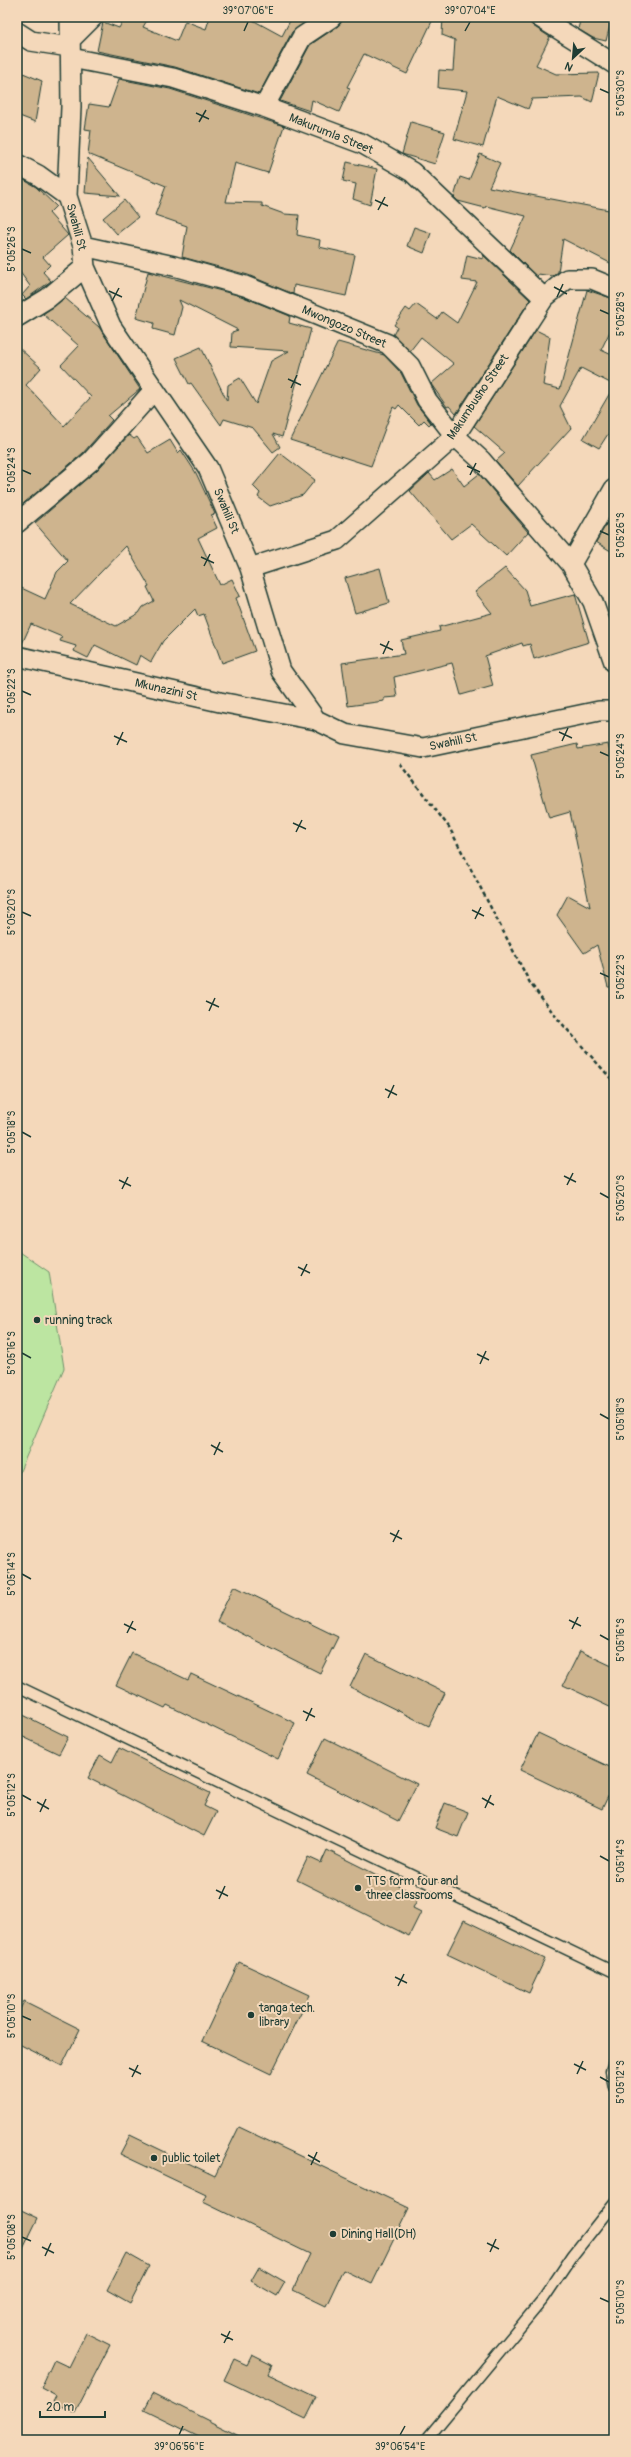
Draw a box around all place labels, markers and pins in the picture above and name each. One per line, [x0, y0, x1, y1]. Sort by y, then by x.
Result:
place label: running track [45, 1313, 112, 1328]
marker: running track [32, 1315, 42, 1325]
place label: TTS form four and three classrooms [365, 1874, 459, 1903]
marker: TTS form four and three classrooms [353, 1883, 363, 1893]
place label: tanga tech. library [258, 2001, 315, 2030]
marker: tanga tech. library [246, 2010, 256, 2020]
place label: public toilet [162, 2151, 220, 2166]
marker: public toilet [149, 2153, 159, 2163]
place label: Dining Hall(DH) [341, 2227, 417, 2242]
marker: Dining Hall(DH) [328, 2229, 338, 2239]

